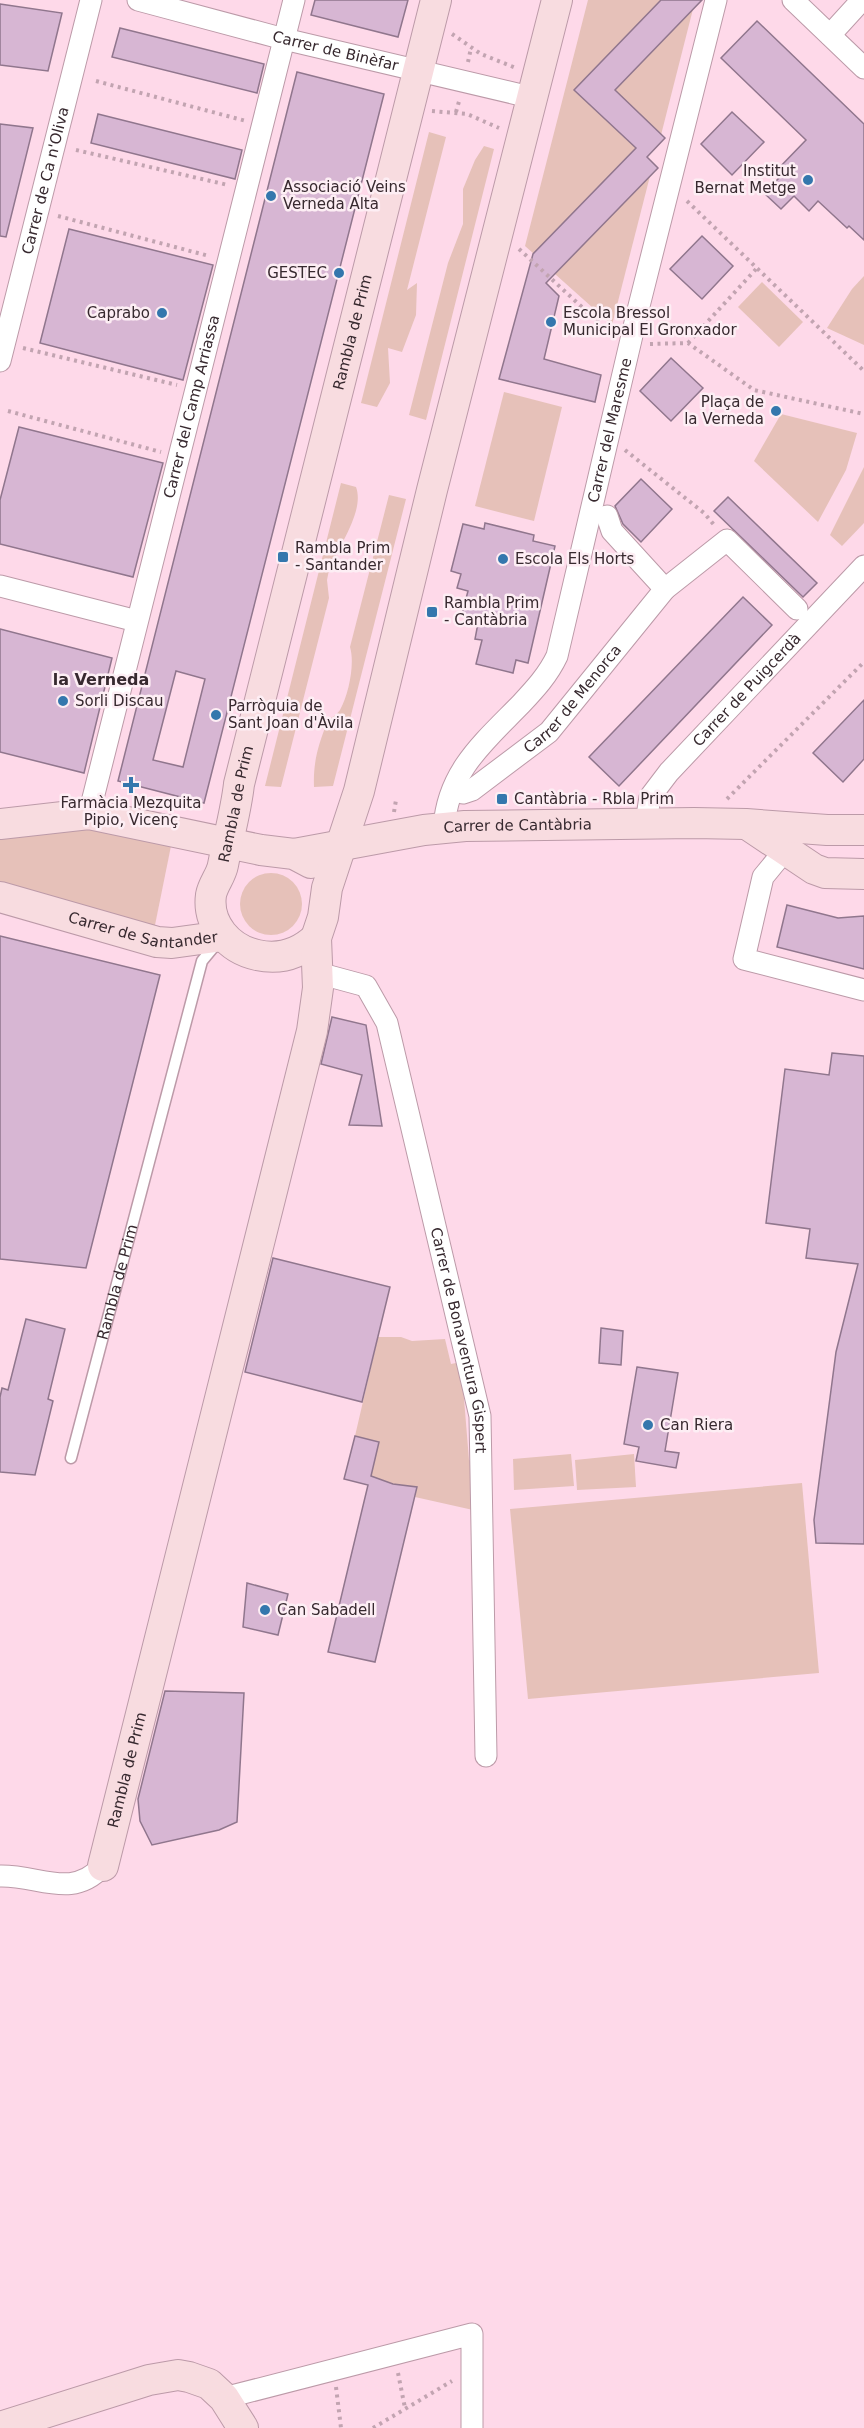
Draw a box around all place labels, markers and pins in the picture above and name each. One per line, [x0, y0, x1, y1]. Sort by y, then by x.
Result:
place label: Institut Bernat Metge [694, 162, 796, 197]
marker: Institut Bernat Metge [801, 173, 815, 187]
place label: Associació Veins Verneda Alta [283, 178, 406, 213]
marker: Associació Veins Verneda Alta [264, 189, 278, 203]
place label: GESTEC [267, 264, 327, 282]
marker: GESTEC [332, 266, 346, 280]
place label: Caprabo [87, 304, 150, 322]
place label: Escola Bressol Municipal El Gronxador [563, 304, 738, 339]
marker: Caprabo [155, 306, 169, 320]
marker: Escola Bressol Municipal El Gronxador [544, 315, 558, 329]
place label: Plaça de la Verneda [684, 393, 764, 428]
marker: Plaça de la Verneda [769, 404, 783, 418]
place label: Rambla Prim - Santander [295, 539, 390, 574]
marker: Rambla Prim - Santander [276, 550, 290, 564]
place label: Escola Els Horts [515, 550, 635, 568]
marker: Escola Els Horts [496, 552, 510, 566]
place label: Rambla Prim - Cantàbria [444, 594, 539, 629]
marker: Rambla Prim - Cantàbria [425, 605, 439, 619]
place label: Sorli Discau [75, 692, 163, 710]
marker: Sorli Discau [56, 694, 70, 708]
place label: Parròquia de Sant Joan d'Àvila [228, 697, 353, 732]
marker: Parròquia de Sant Joan d'Àvila [209, 708, 223, 722]
marker: Farmàcia Mezquita Pipio, Vicenç [124, 778, 138, 792]
place label: Cantàbria - Rbla Prim [514, 790, 674, 808]
marker: Cantàbria - Rbla Prim [495, 792, 509, 806]
place label: Farmàcia Mezquita Pipio, Vicenç [61, 794, 201, 829]
place label: Can Riera [660, 1416, 733, 1434]
marker: Can Riera [641, 1418, 655, 1432]
place label: Can Sabadell [277, 1601, 375, 1619]
marker: Can Sabadell [258, 1603, 272, 1617]

